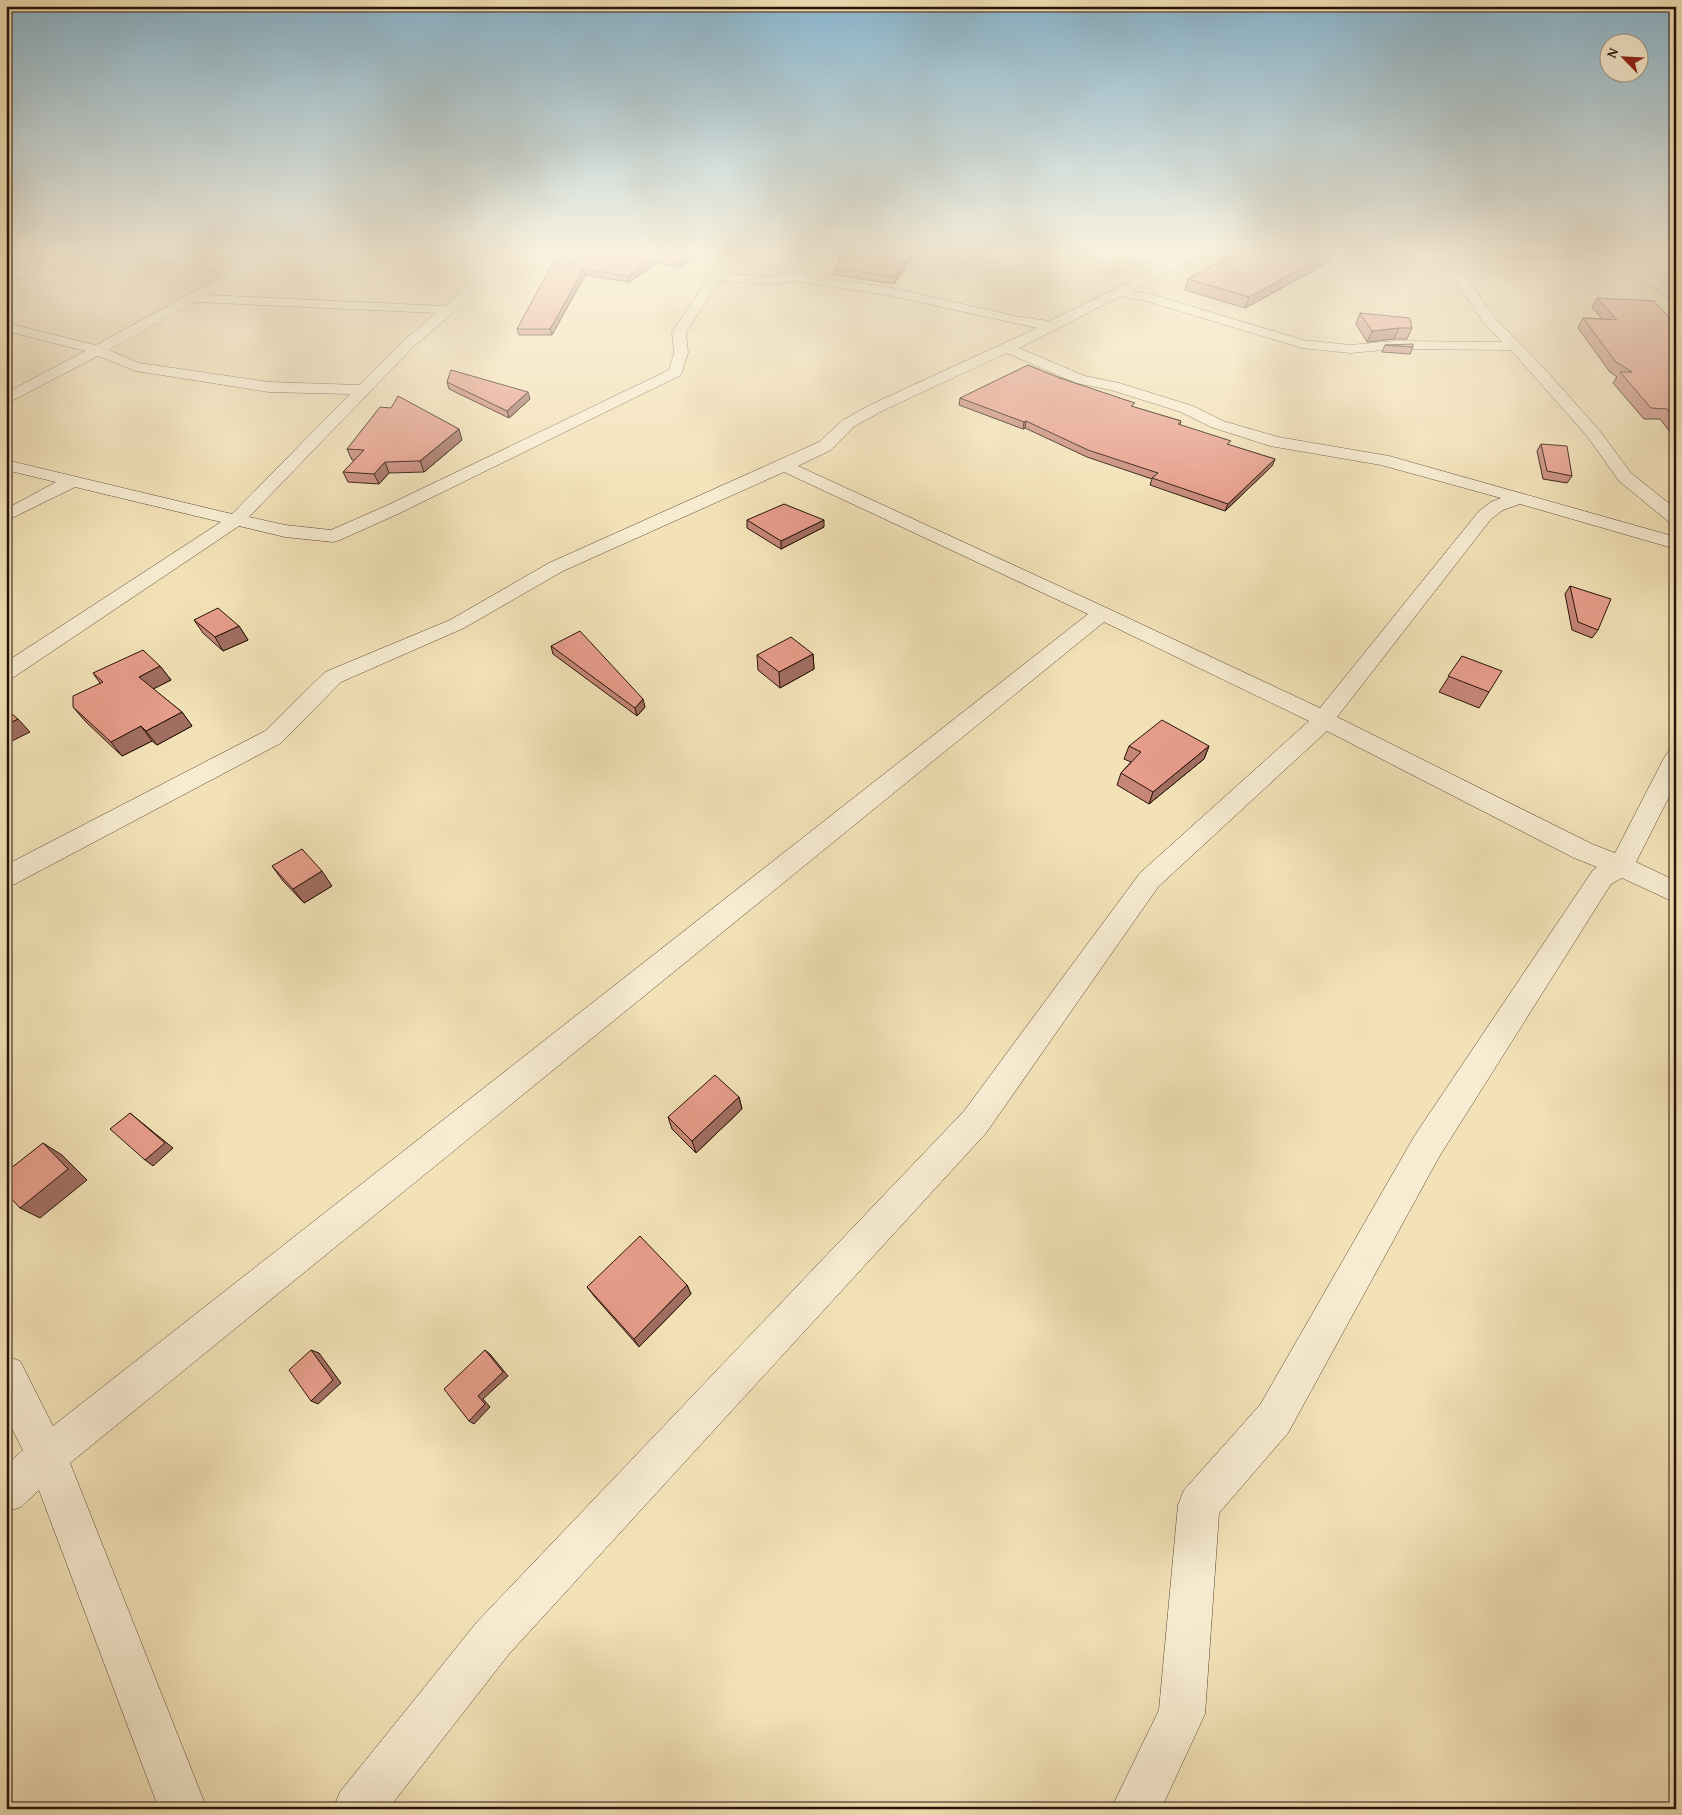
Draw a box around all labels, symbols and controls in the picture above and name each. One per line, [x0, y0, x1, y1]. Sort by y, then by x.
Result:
north arrow [1600, 32, 1650, 82]
text: N [1601, 44, 1623, 61]

